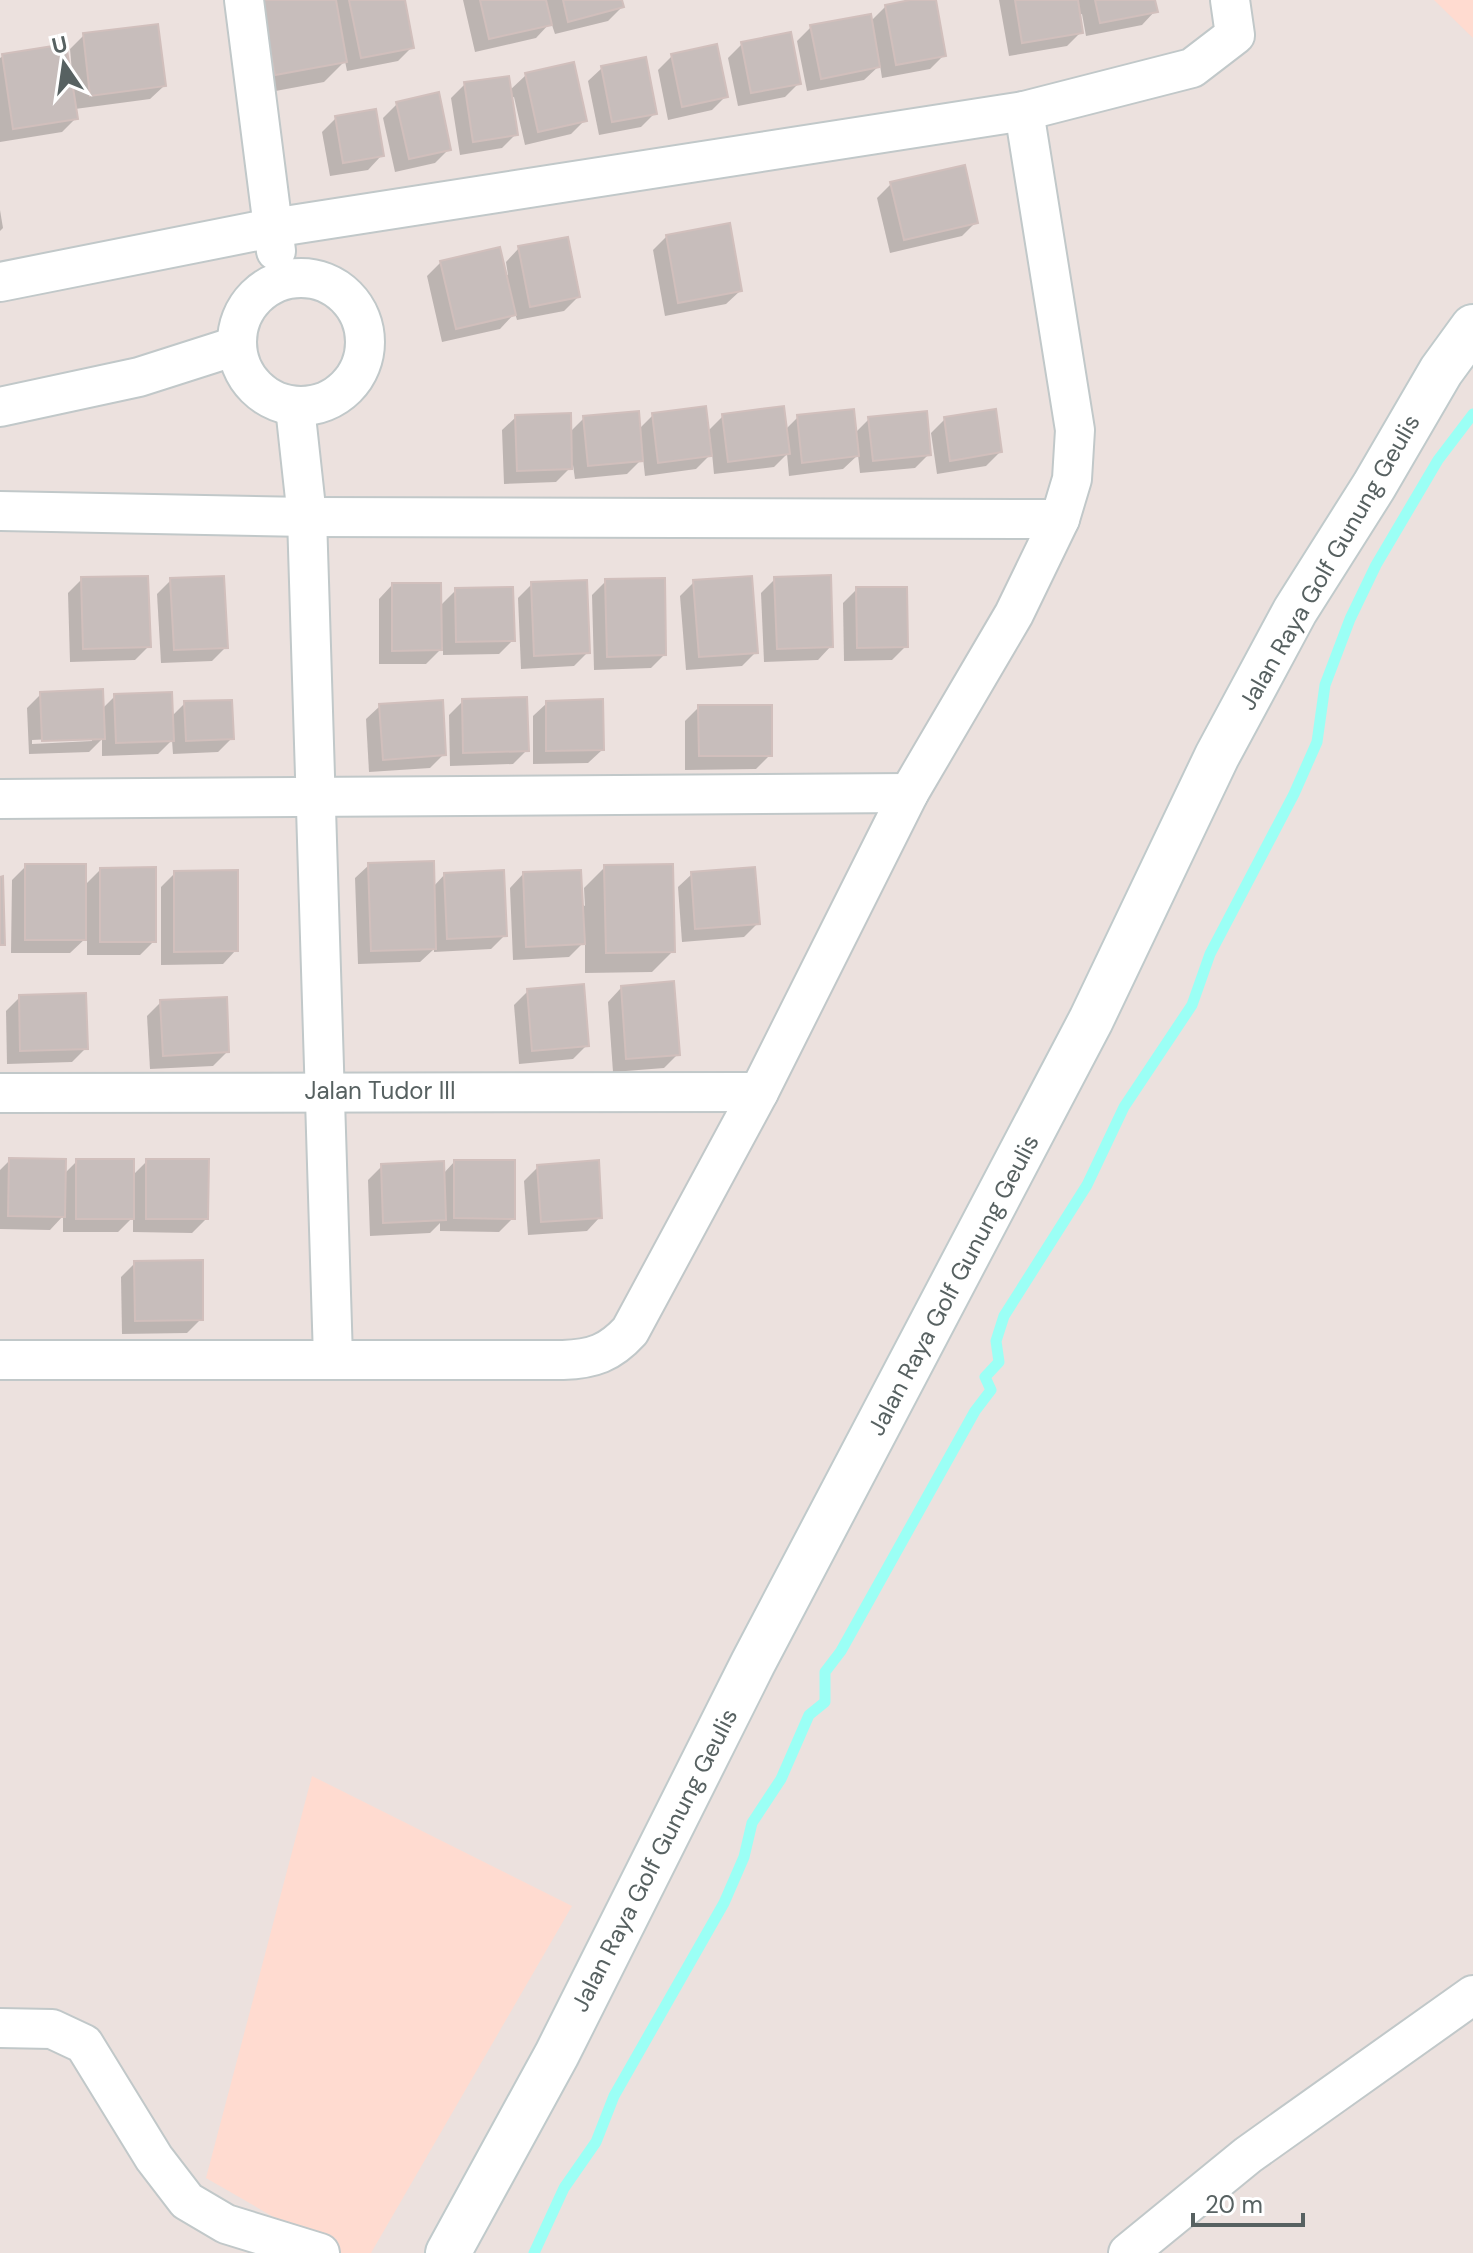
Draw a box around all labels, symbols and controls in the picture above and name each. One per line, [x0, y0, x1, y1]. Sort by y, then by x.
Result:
north arrow [24, 24, 104, 104]
text: U [49, 29, 70, 61]
street label: Jalan Raya Golf Gunung Geulis [1231, 409, 1427, 715]
street label: Jalan Tudor III [304, 1075, 456, 1106]
street label: Jalan Raya Golf Gunung Geulis [860, 1129, 1046, 1441]
street label: Jalan Raya Golf Gunung Geulis [564, 1703, 744, 2017]
scale bar [1193, 2177, 1303, 2227]
text: 20 m [1205, 2189, 1263, 2220]

